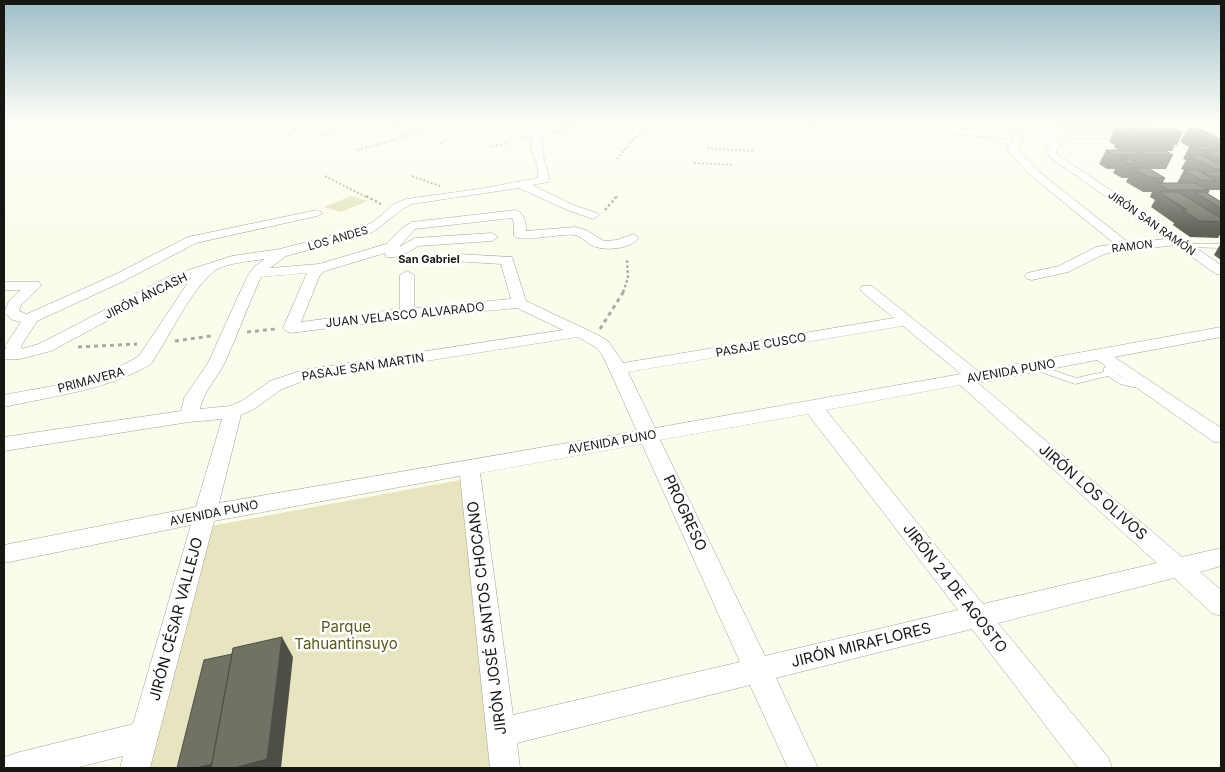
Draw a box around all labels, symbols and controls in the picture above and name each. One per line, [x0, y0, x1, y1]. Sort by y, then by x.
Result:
street label: JIRÓN SAN RAMÓN [1106, 188, 1198, 258]
street label: LOS ANDES [306, 223, 370, 253]
street label: RAMON [1111, 237, 1153, 255]
district label: San Gabriel [398, 252, 460, 266]
street label: JIRÓN ÁNCASH [102, 269, 190, 322]
street label: JUAN VELASCO ALVARADO [325, 299, 485, 330]
street label: PASAJE CUSCO [714, 329, 807, 360]
street label: PASAJE SAN MARTIN [301, 349, 425, 384]
street label: AVENIDA PUNO [965, 355, 1057, 386]
street label: PRIMAVERA [56, 363, 126, 396]
street label: AVENIDA PUNO [566, 426, 658, 457]
street label: JIRÓN LOS OLIVOS [1035, 439, 1151, 544]
street label: PROGRESO [660, 472, 711, 554]
street label: AVENIDA PUNO [168, 497, 259, 528]
street label: JIRÓN JOSÉ SANTOS CHOCANO [463, 500, 510, 736]
street label: JIRÓN 24 DE AGOSTO [899, 519, 1012, 656]
street label: JIRÓN CÉSAR VALLEJO [145, 535, 207, 703]
park label: Parque Tahuantinsuyo [294, 617, 398, 653]
street label: JIRÓN MIRAFLORES [789, 618, 933, 671]

